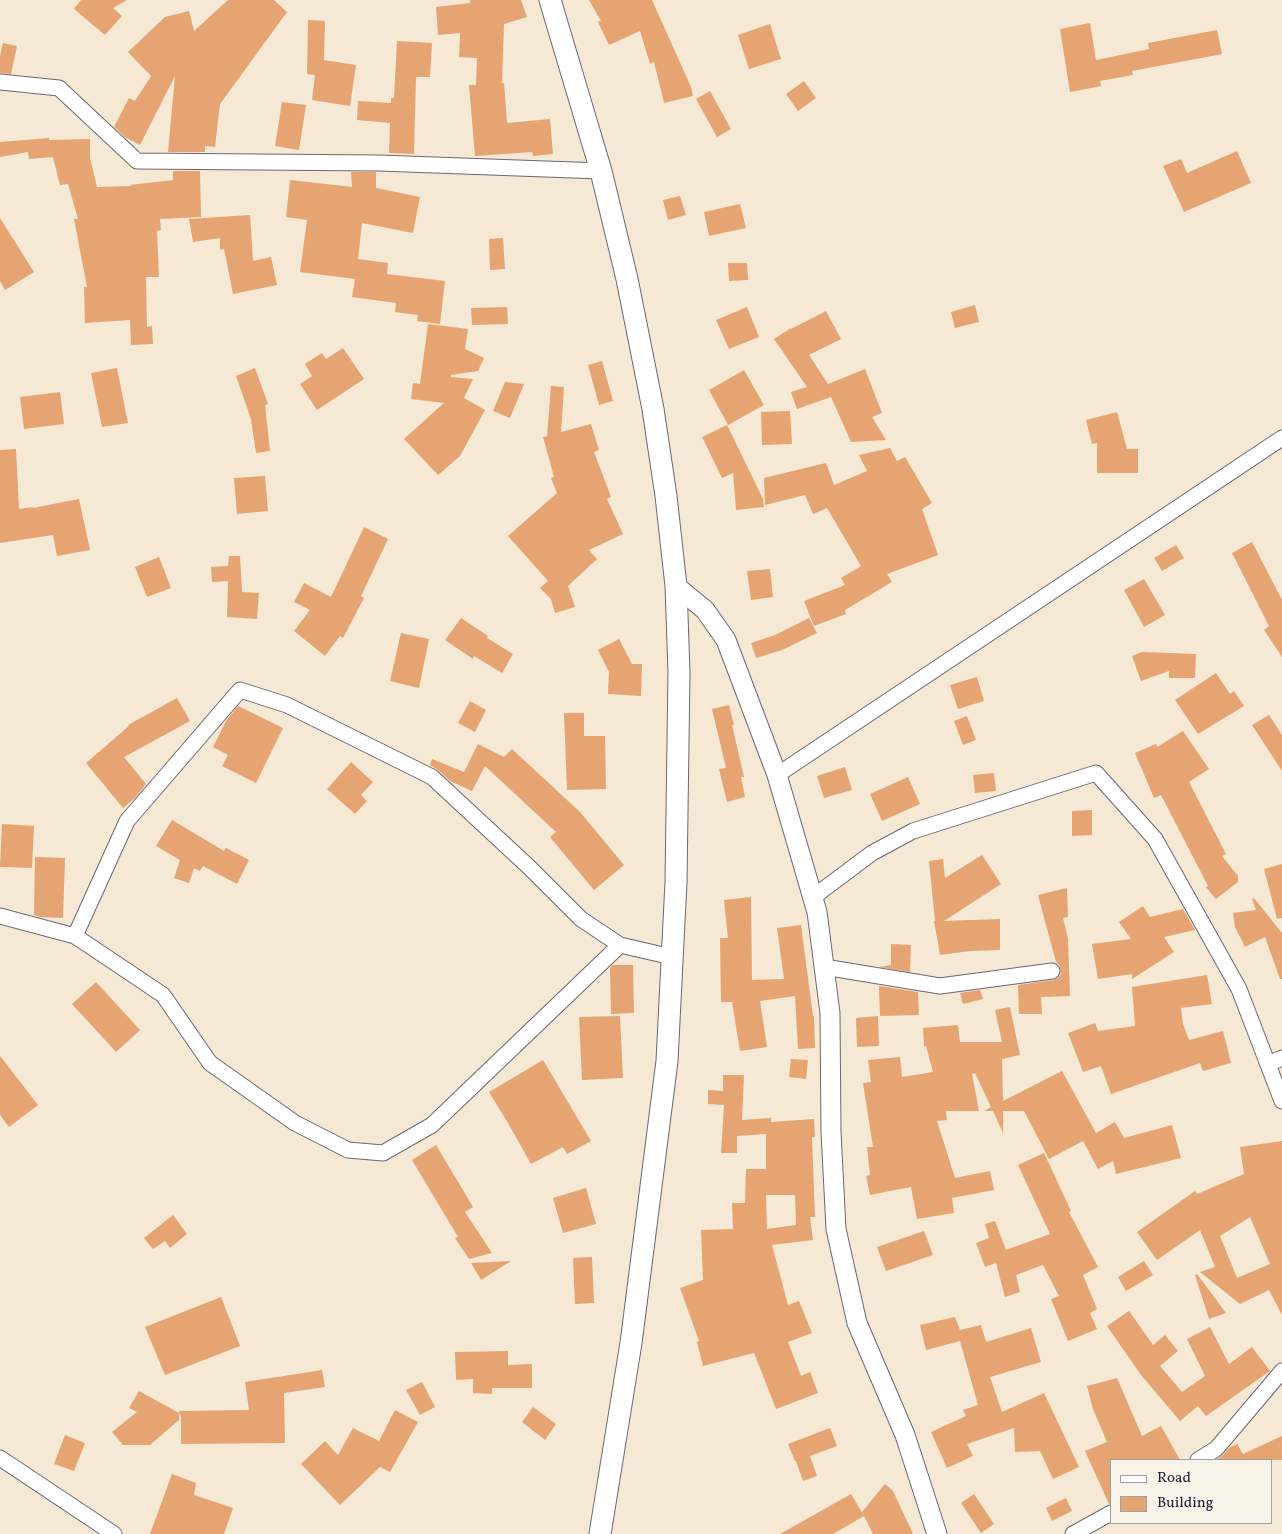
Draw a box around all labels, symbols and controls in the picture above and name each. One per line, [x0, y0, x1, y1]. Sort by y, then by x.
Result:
legend [1110, 1459, 1272, 1524]
text: Road [1157, 1468, 1191, 1489]
text: Building [1157, 1493, 1213, 1514]

